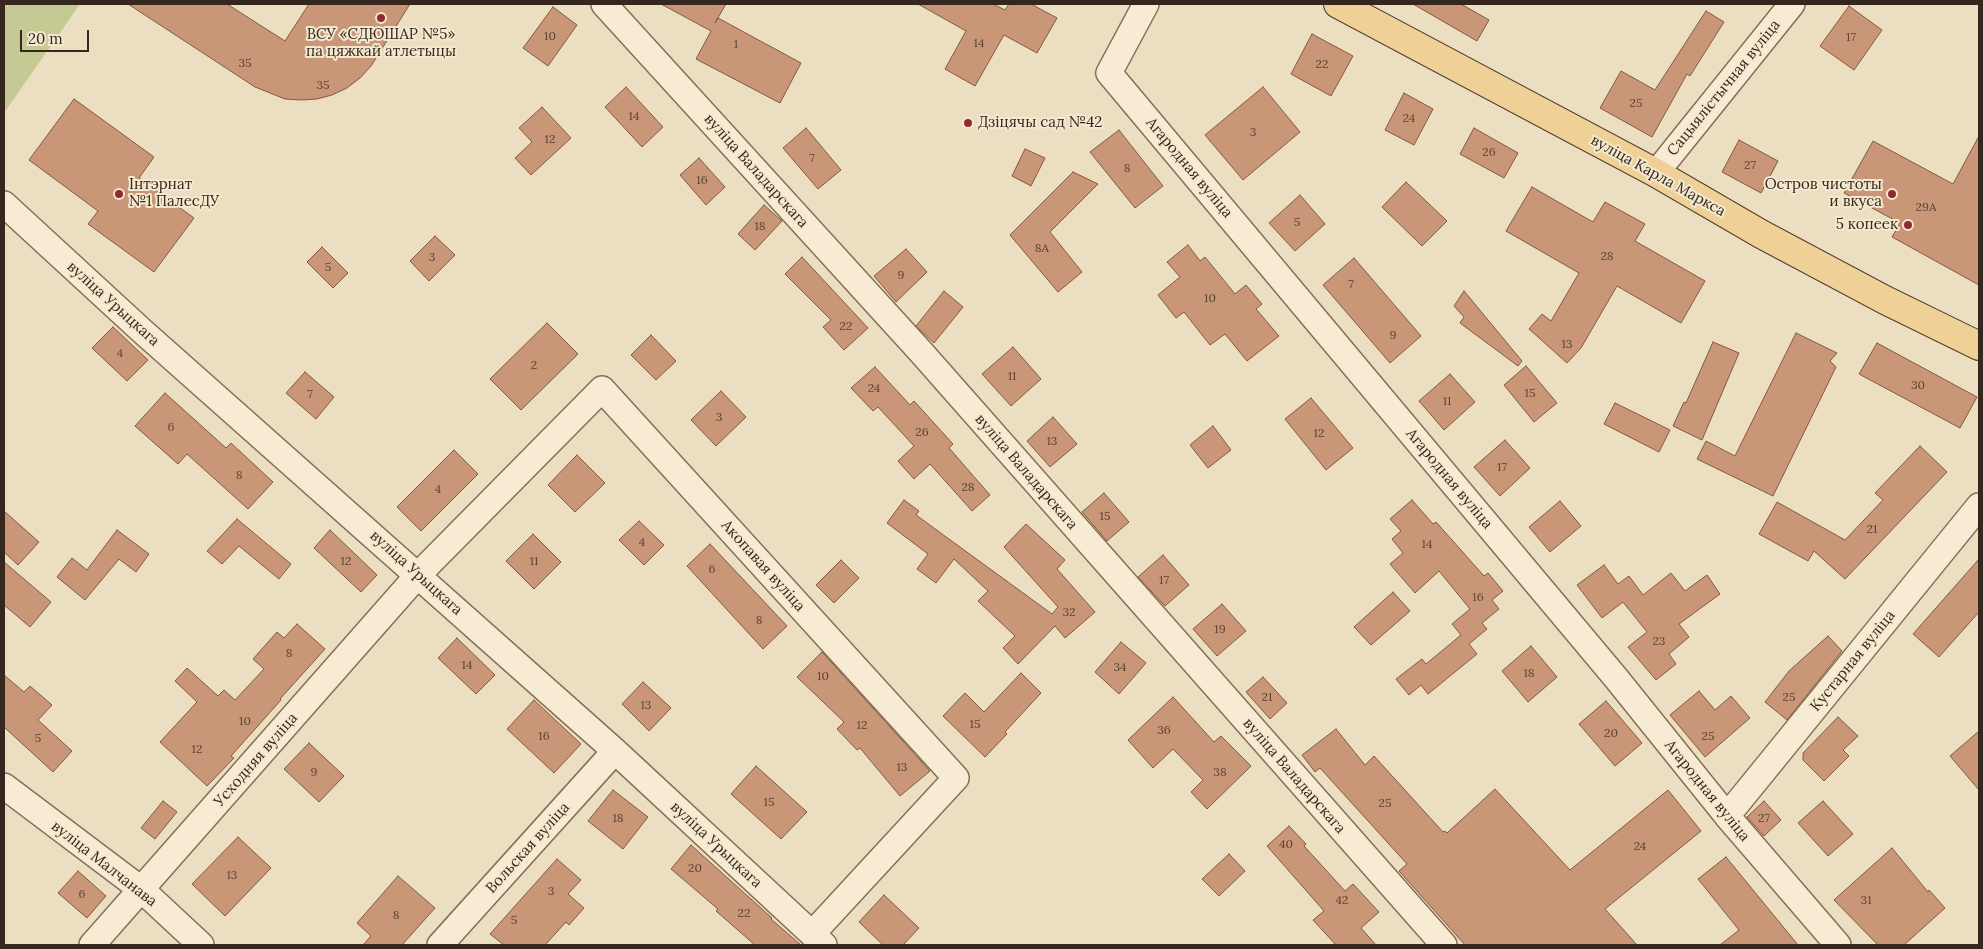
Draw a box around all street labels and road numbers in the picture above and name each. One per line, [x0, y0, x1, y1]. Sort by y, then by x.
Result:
street label: Сацыялістычная вуліца [1664, 16, 1784, 160]
street label: вуліца Валадарскага [700, 110, 812, 232]
street label: Агародная вуліца [1142, 114, 1236, 222]
street label: вуліца Карла Маркса [1587, 131, 1729, 221]
street label: вуліца Урыцкага [63, 258, 163, 350]
street label: вуліца Валадарскага [971, 411, 1081, 533]
street label: Агародная вуліца [1402, 425, 1496, 533]
street label: Акопавая вуліца [717, 517, 809, 615]
street label: вуліца Урыцкага [366, 527, 466, 619]
street label: Кустарная вуліца [1807, 607, 1899, 715]
street label: Усходняя вуліца [210, 710, 302, 810]
street label: вуліца Валадарскага [1239, 715, 1349, 837]
street label: Агародная вуліца [1661, 737, 1753, 845]
street label: вуліца Урыцкага [667, 798, 765, 892]
street label: Вольская вуліца [482, 799, 574, 897]
street label: вуліца Малчанава [48, 817, 160, 911]

